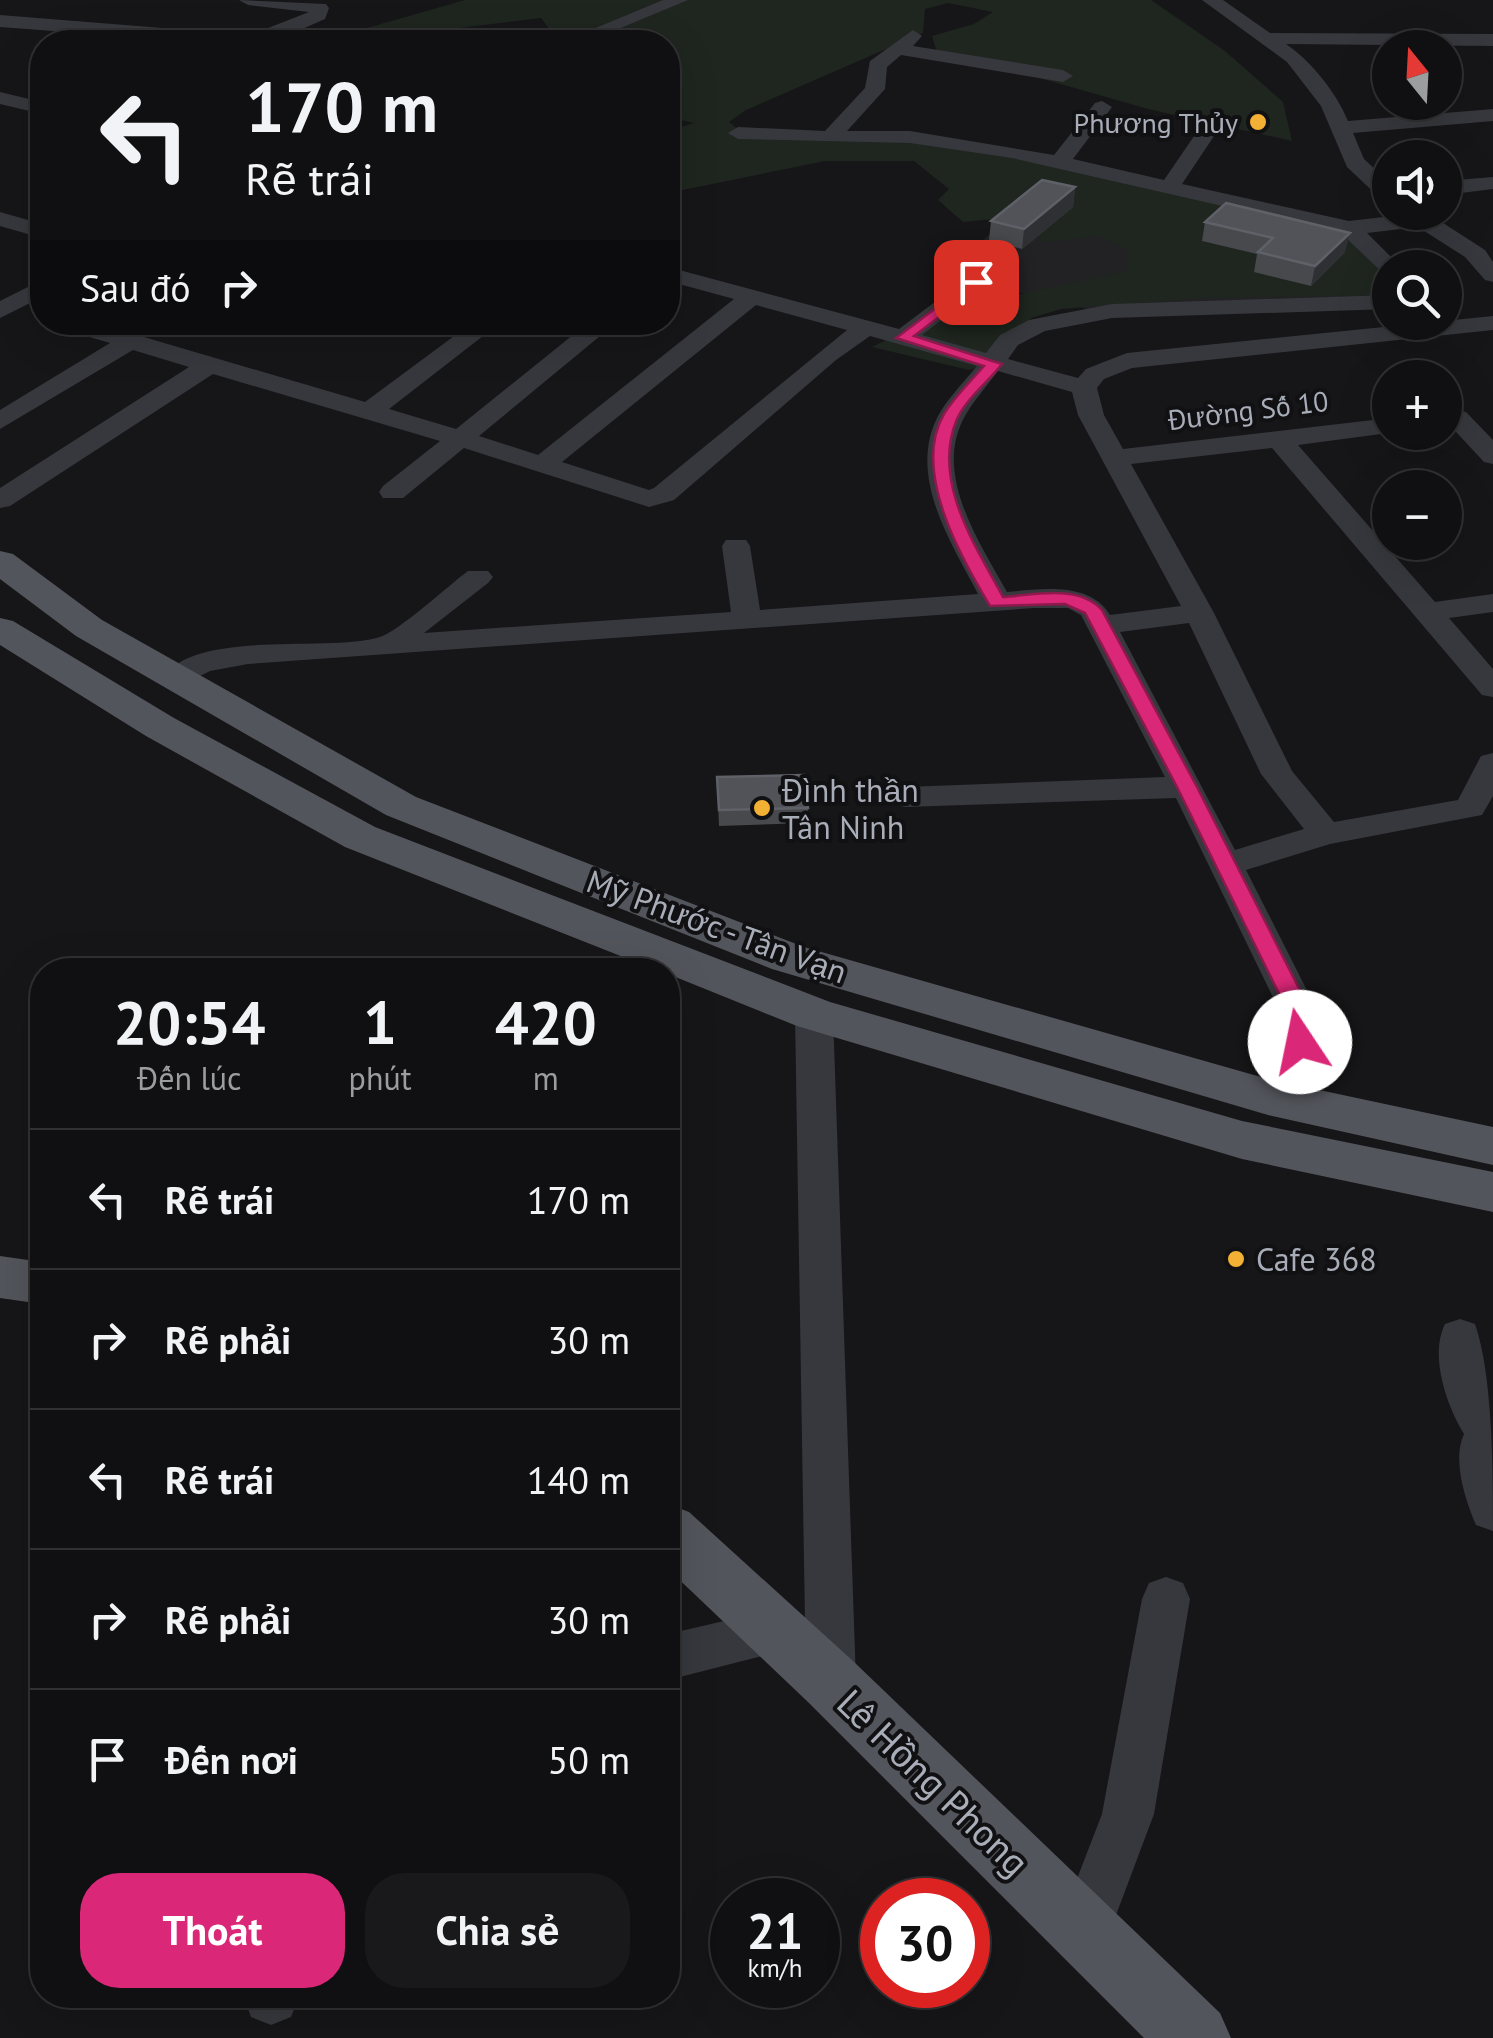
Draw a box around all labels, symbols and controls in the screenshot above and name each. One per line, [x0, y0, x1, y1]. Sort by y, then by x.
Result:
north arrow [1372, 30, 1462, 120]
map controls [1372, 30, 1462, 560]
text: 170 m [245, 61, 438, 151]
icon: left [80, 70, 210, 200]
place label: Phương Thủy [1073, 104, 1238, 141]
marker: Phương Thủy [1247, 111, 1269, 133]
button: sound [1372, 140, 1462, 230]
text: Rẽ trái [245, 149, 374, 207]
pin [934, 240, 1019, 325]
button: search [1372, 250, 1462, 340]
icon: arrive [949, 255, 1004, 310]
icon: right [211, 260, 266, 315]
text: Sau đó [80, 263, 191, 312]
button: + [1372, 360, 1462, 450]
street label: Đường Số 10 [1165, 382, 1330, 438]
button: − [1372, 470, 1462, 560]
place label: Đình thần Tân Ninh [781, 769, 919, 848]
marker: Đình thần Tân Ninh [751, 797, 773, 819]
street label: Mỹ Phước - Tân Vạn [581, 859, 853, 993]
text: 20:54 [113, 983, 265, 1061]
text: 1 [363, 983, 397, 1061]
text: 420 [495, 983, 597, 1061]
position arrow [1248, 990, 1352, 1094]
text: Đến lúc [137, 1057, 242, 1099]
text: phút [349, 1057, 412, 1099]
text: m [533, 1057, 559, 1099]
icon: left [80, 1172, 135, 1227]
text: Rẽ trái [165, 1175, 274, 1224]
text: 170 m [527, 1175, 630, 1224]
place label: Cafe 368 [1256, 1238, 1377, 1280]
marker: Cafe 368 [1225, 1248, 1247, 1270]
icon: right [80, 1312, 135, 1367]
text: Rẽ phải [165, 1315, 291, 1364]
text: 30 m [548, 1315, 630, 1364]
icon: left [80, 1452, 135, 1507]
text: Rẽ trái [165, 1455, 274, 1504]
text: 140 m [527, 1455, 630, 1504]
icon: right [80, 1592, 135, 1647]
text: Rẽ phải [165, 1595, 291, 1644]
text: 30 m [548, 1595, 630, 1644]
street label: Lê Hồng Phong [828, 1678, 1040, 1886]
icon: arrive [80, 1732, 135, 1787]
text: Đến nơi [165, 1735, 298, 1784]
text: 50 m [548, 1735, 630, 1784]
button: Thoát [80, 1873, 345, 1988]
button: Chia sẻ [365, 1873, 630, 1988]
speed limit sign: 30 [860, 1878, 990, 2008]
text: 21 [747, 1898, 803, 1963]
text: km/h [748, 1952, 802, 1984]

